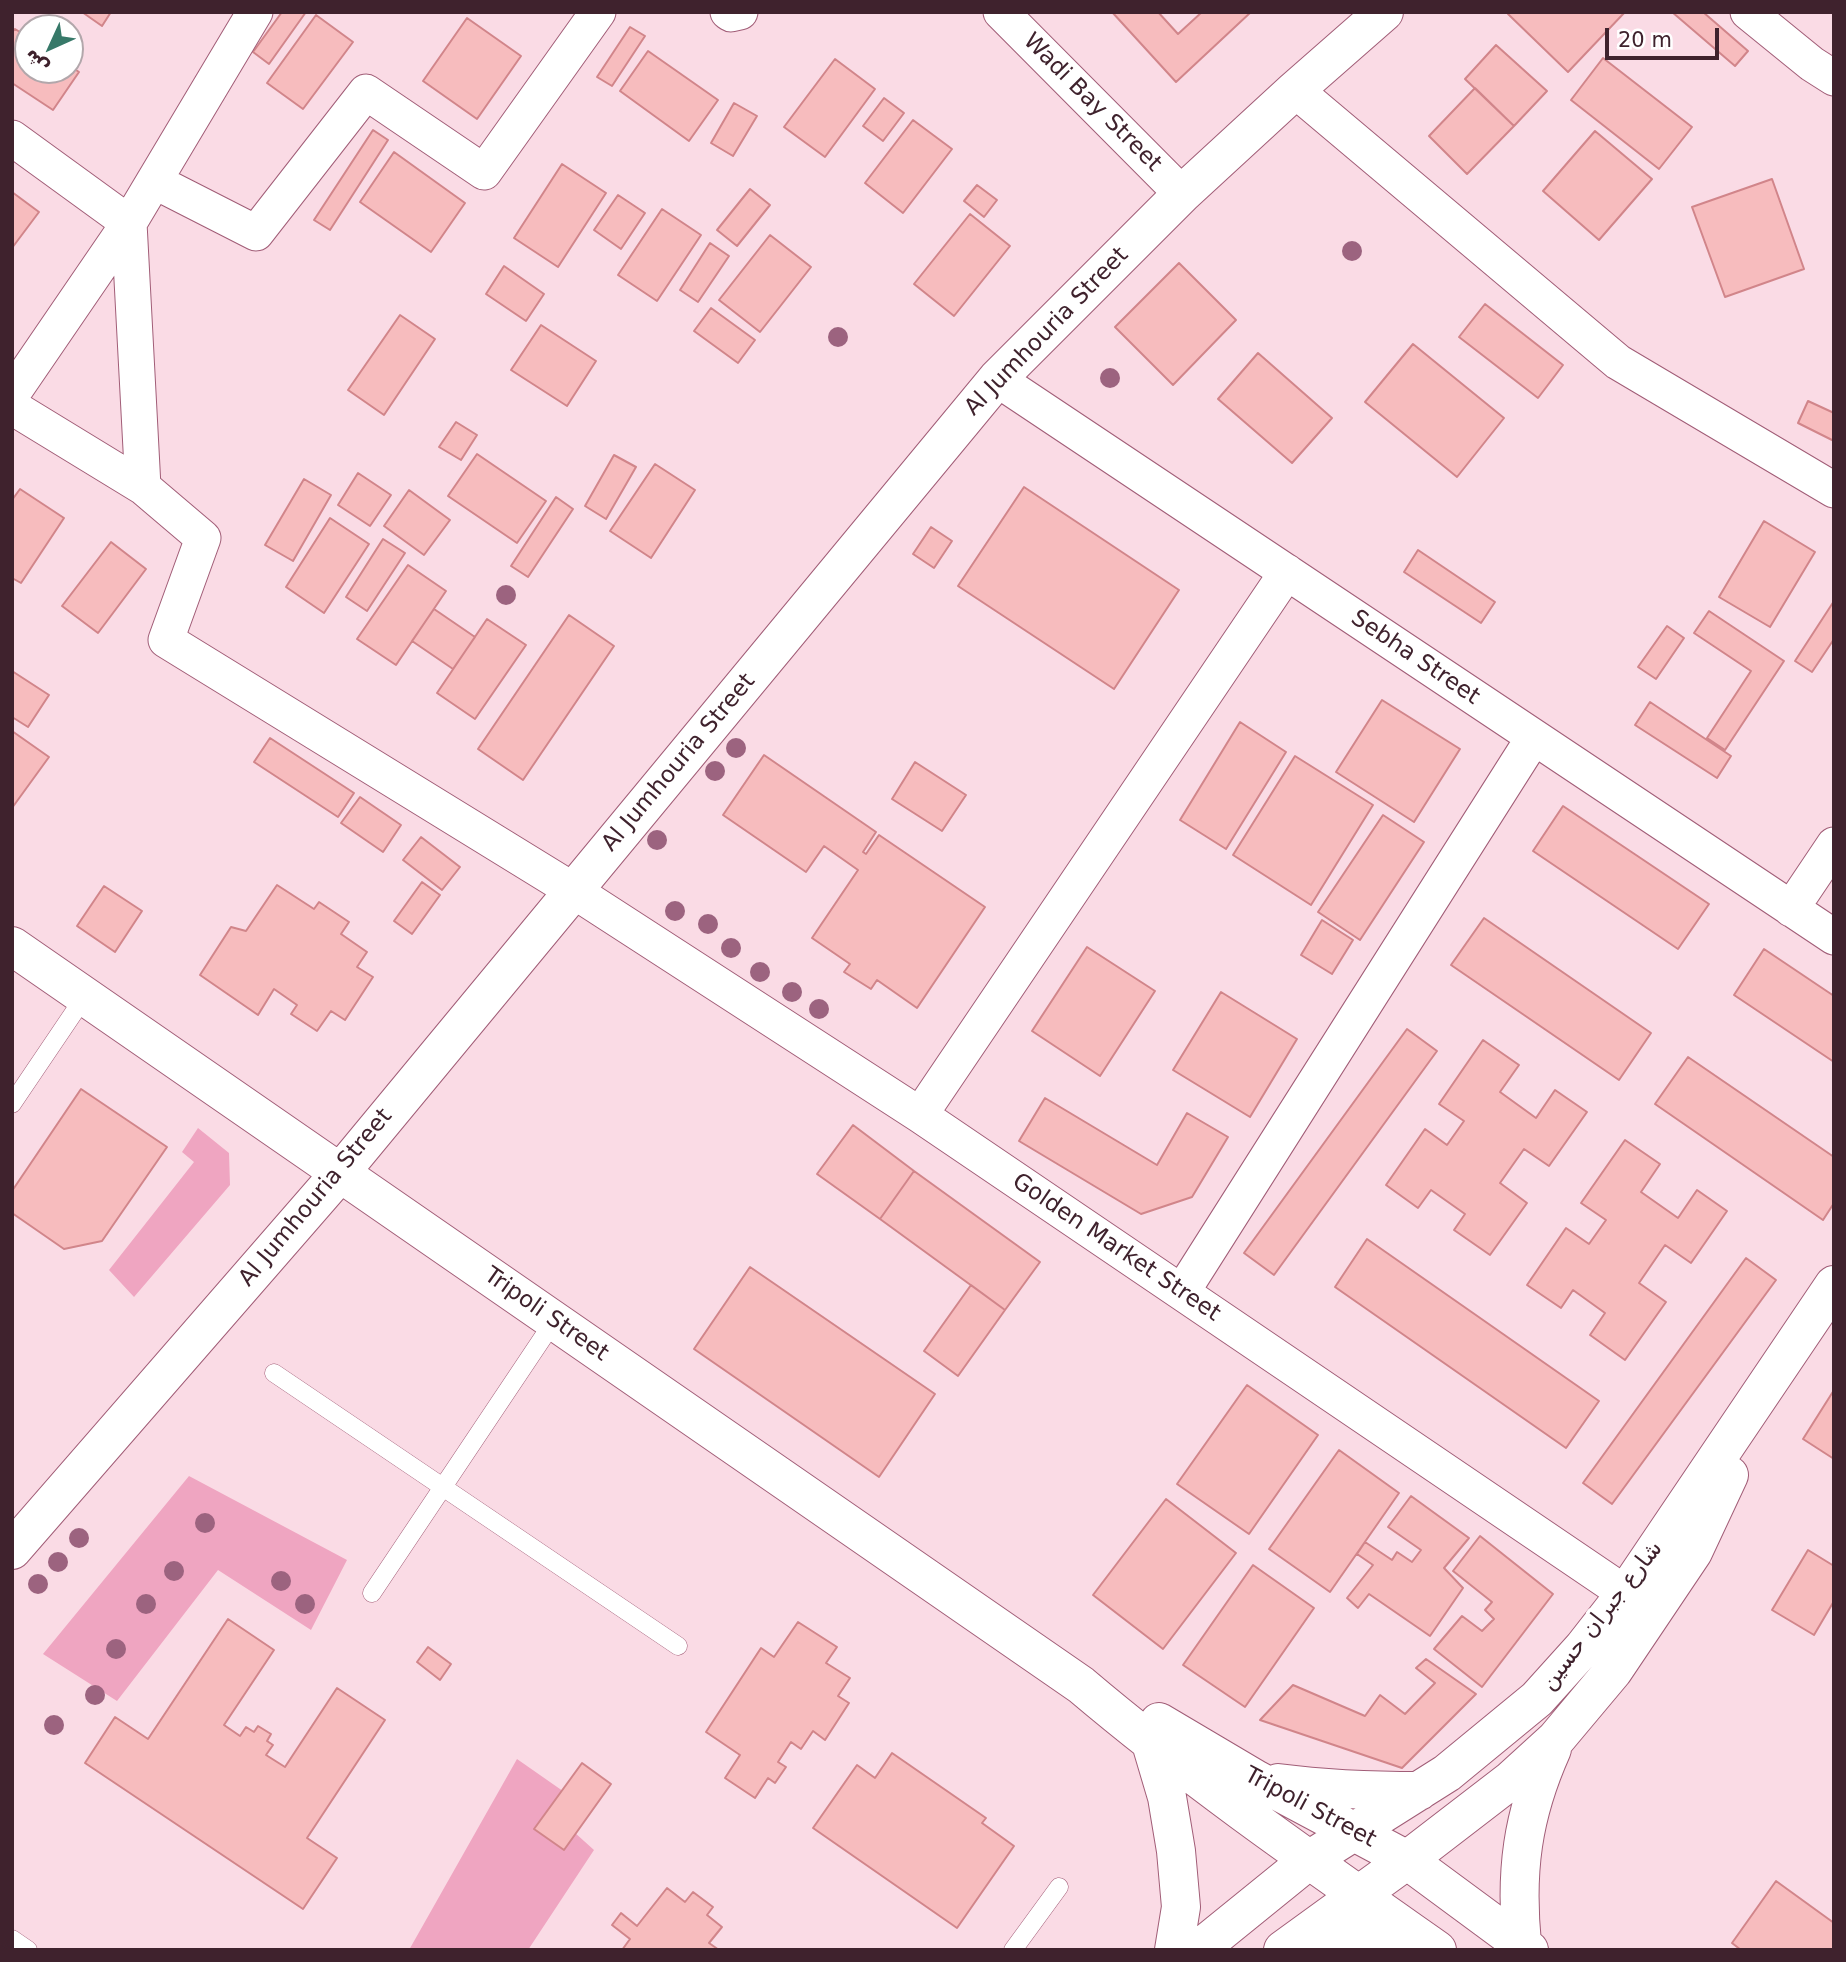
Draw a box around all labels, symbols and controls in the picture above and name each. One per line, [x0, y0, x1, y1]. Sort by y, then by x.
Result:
north arrow [14, 14, 84, 84]
scale bar [1608, 14, 1722, 58]
street label: Wadi Bay Street [1017, 28, 1167, 178]
text: 20 m [1618, 28, 1672, 52]
text: ش [19, 45, 53, 79]
street label: Al Jumhouria Street [959, 242, 1135, 422]
street label: Sebha Street [1345, 605, 1485, 711]
street label: Al Jumhouria Street [597, 668, 761, 858]
street label: Al Jumhouria Street [234, 1103, 398, 1293]
street label: Golden Market Street [1007, 1168, 1225, 1328]
street label: Tripoli Street [479, 1262, 613, 1368]
street label: شارع جبران حسين [1535, 1536, 1669, 1696]
street label: Tripoli Street [1239, 1762, 1381, 1854]

